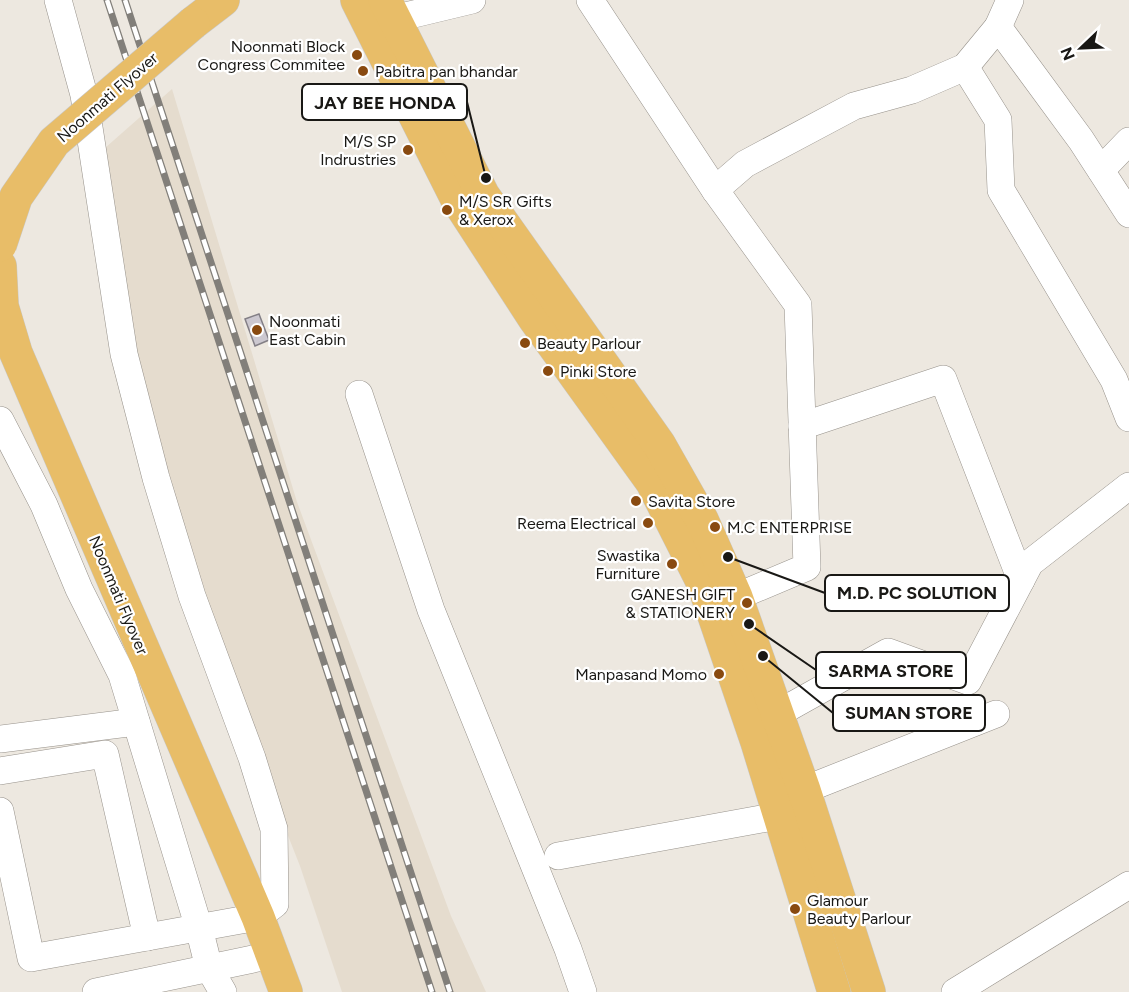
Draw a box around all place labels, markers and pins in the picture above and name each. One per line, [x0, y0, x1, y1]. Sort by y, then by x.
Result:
place label: Noonmati Block Congress Commitee [198, 37, 345, 74]
marker: Noonmati Block Congress Commitee [350, 48, 364, 62]
place label: Pabitra pan bhandar [375, 62, 518, 81]
marker: Pabitra pan bhandar [356, 64, 370, 78]
callout: JAY BEE HONDA [302, 84, 467, 120]
place label: M/S SP Indrustries [320, 132, 396, 169]
marker: M/S SP Indrustries [401, 143, 415, 157]
place label: M/S SR Gifts & Xerox [459, 192, 552, 229]
marker: M/S SR Gifts & Xerox [440, 203, 454, 217]
place label: Noonmati East Cabin [269, 312, 346, 349]
marker: Noonmati East Cabin [250, 323, 264, 337]
place label: Beauty Parlour [537, 334, 641, 353]
marker: Beauty Parlour [518, 336, 532, 350]
place label: Pinki Store [560, 362, 637, 381]
marker: Pinki Store [541, 364, 555, 378]
place label: Savita Store [648, 492, 736, 511]
marker: Savita Store [629, 494, 643, 508]
place label: Reema Electrical [517, 514, 636, 533]
marker: Reema Electrical [641, 516, 655, 530]
place label: M.C ENTERPRISE [727, 518, 852, 537]
marker: M.C ENTERPRISE [708, 520, 722, 534]
place label: Swastika Furniture [595, 546, 660, 583]
marker: Swastika Furniture [665, 557, 679, 571]
callout: M.D. PC SOLUTION [825, 575, 1009, 611]
place label: GANESH GIFT & STATIONERY [625, 585, 735, 622]
marker: GANESH GIFT & STATIONERY [740, 596, 754, 610]
callout: SARMA STORE [816, 652, 966, 688]
place label: Manpasand Momo [575, 665, 707, 684]
marker: Manpasand Momo [712, 667, 726, 681]
callout: SUMAN STORE [833, 695, 985, 731]
place label: Glamour Beauty Parlour [807, 891, 911, 928]
marker: Glamour Beauty Parlour [788, 902, 802, 916]

